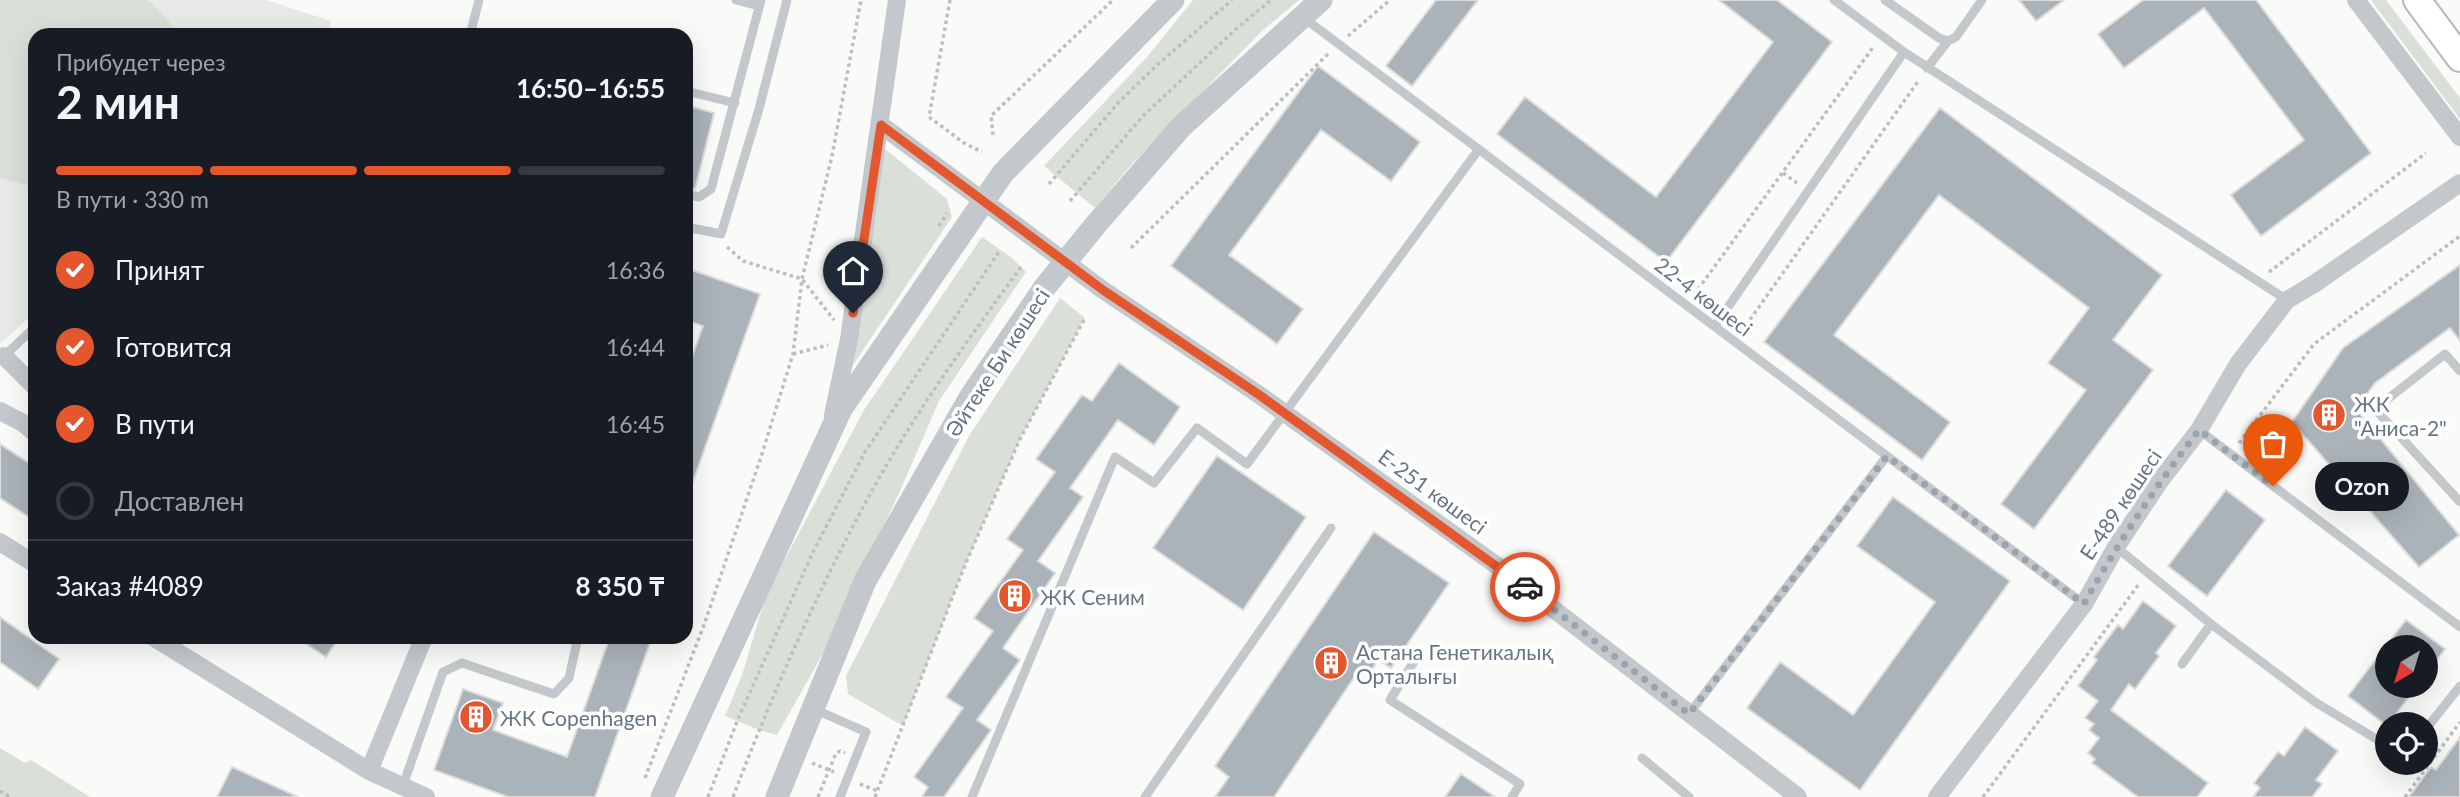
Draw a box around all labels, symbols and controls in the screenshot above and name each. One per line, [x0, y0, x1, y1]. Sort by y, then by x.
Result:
text: Прибудет через [56, 48, 226, 76]
text: 16:50–16:55 [516, 72, 665, 104]
text: 2 мин [56, 74, 180, 129]
text: В пути · 330 m [56, 185, 209, 213]
pin [823, 241, 883, 313]
icon: check [56, 251, 94, 289]
street label: 22-4 көшесі [1650, 251, 1758, 341]
icon: home [834, 252, 872, 290]
text: Принят [115, 254, 204, 286]
text: 16:36 [606, 256, 665, 284]
street label: Әйтеке Би көшесі [940, 283, 1054, 441]
icon: check [56, 328, 94, 366]
text: Готовится [115, 331, 232, 363]
text: 16:44 [606, 333, 665, 361]
place label: ЖК "Аниса-2" [2354, 391, 2447, 440]
building icon: ЖК "Аниса-2" [2310, 396, 2348, 434]
icon: check [56, 405, 94, 443]
text: В пути [115, 408, 195, 440]
text: 16:45 [606, 410, 665, 438]
pin [2243, 414, 2303, 486]
icon: bag [2254, 425, 2292, 463]
street label: Е-251 көшесі [1374, 443, 1492, 539]
street label: Е-489 көшесі [2074, 444, 2166, 564]
callout: Ozon [2315, 462, 2410, 510]
text: Ozon [2335, 472, 2389, 500]
text: Доставлен [115, 485, 244, 517]
courier [1490, 552, 1560, 622]
icon: car [1506, 568, 1544, 606]
text: Заказ #4089 [56, 570, 204, 602]
text: 8 350 ₸ [575, 570, 665, 602]
building icon: ЖК Сеним [996, 577, 1034, 615]
place label: ЖК Сеним [1040, 584, 1145, 609]
north arrow [2375, 635, 2438, 698]
map controls [2375, 635, 2438, 775]
place label: Астана Генетикалық Орталығы [1356, 639, 1553, 688]
building icon: Астана Генетикалық Орталығы [1312, 644, 1350, 682]
building icon: ЖК Copenhagen [457, 698, 495, 736]
place label: ЖК Copenhagen [500, 705, 657, 730]
button: locate [2375, 712, 2438, 775]

